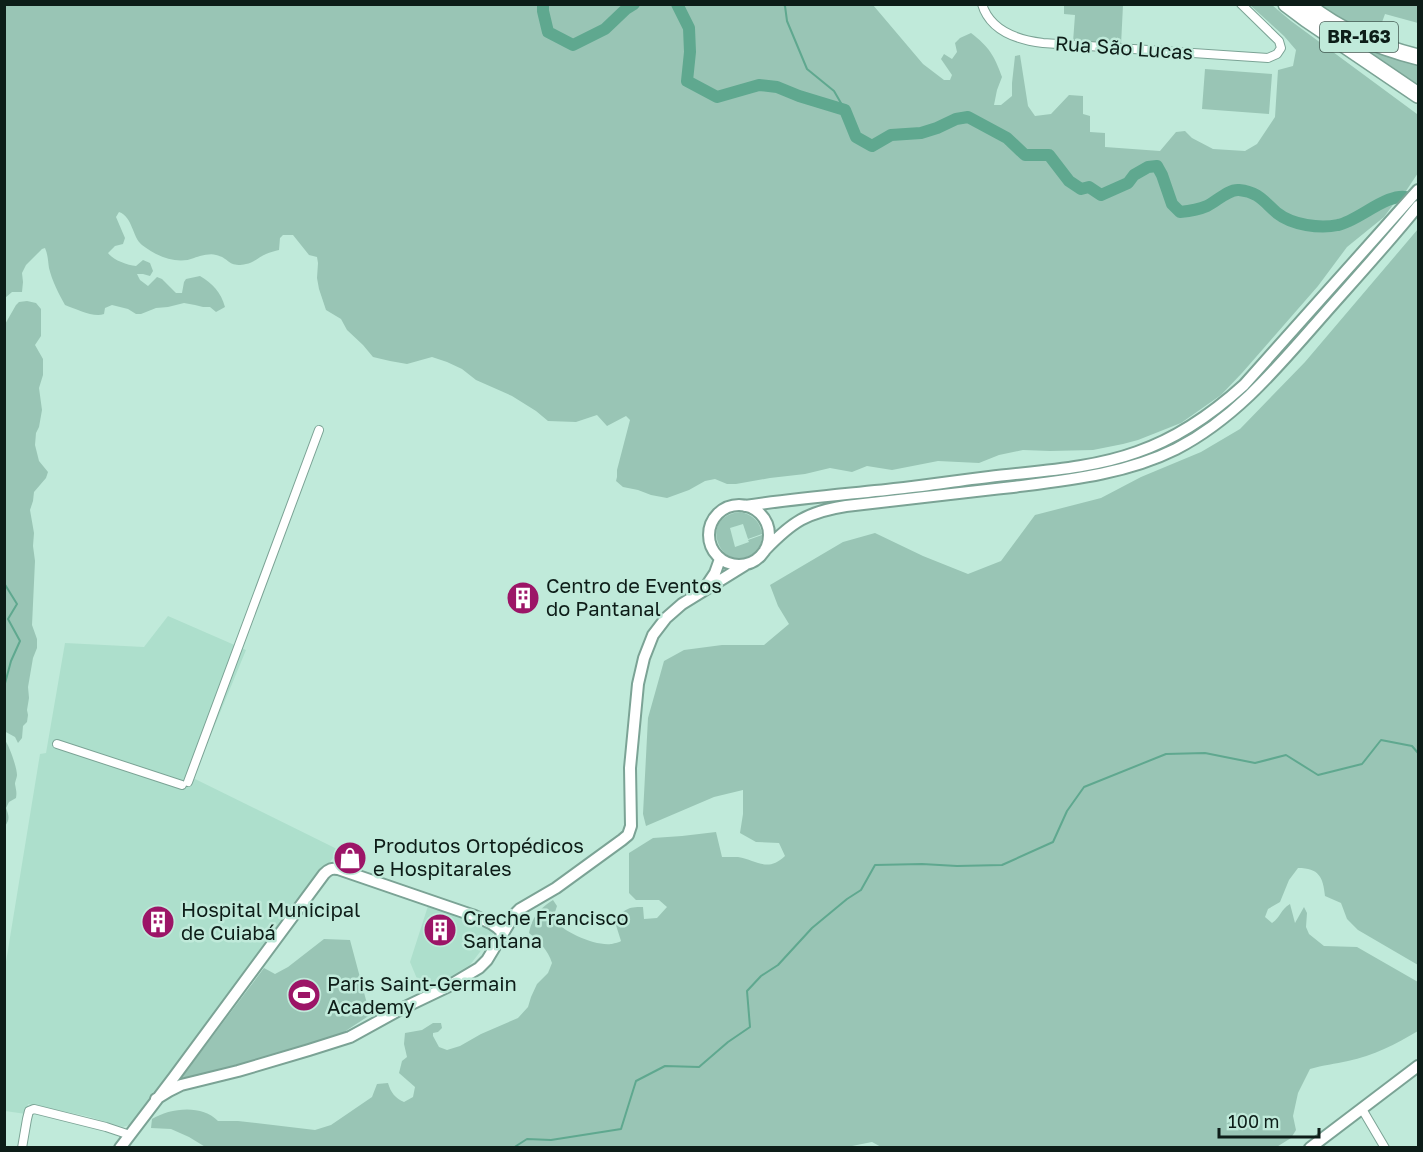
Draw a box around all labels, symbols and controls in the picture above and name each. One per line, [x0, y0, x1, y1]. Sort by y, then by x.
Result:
road number: BR-163 [1320, 22, 1398, 52]
street label: Rua São Lucas [1054, 30, 1194, 64]
place label: Centro de Eventos do Pantanal [546, 573, 722, 620]
building icon: Centro de Eventos do Pantanal [505, 580, 541, 616]
place label: Produtos Ortopédicos e Hospitarales [373, 833, 584, 880]
shop icon: Produtos Ortopédicos e Hospitarales [332, 840, 368, 876]
place label: Hospital Municipal de Cuiabá [181, 897, 360, 944]
building icon: Hospital Municipal de Cuiabá [140, 904, 176, 940]
place label: Creche Francisco Santana [463, 905, 628, 952]
building icon: Creche Francisco Santana [422, 912, 458, 948]
place label: Paris Saint-Germain Academy [327, 971, 517, 1018]
sports icon: Paris Saint-Germain Academy [286, 977, 322, 1013]
scale bar [1219, 1101, 1320, 1139]
text: 100 m [1228, 1110, 1279, 1132]

